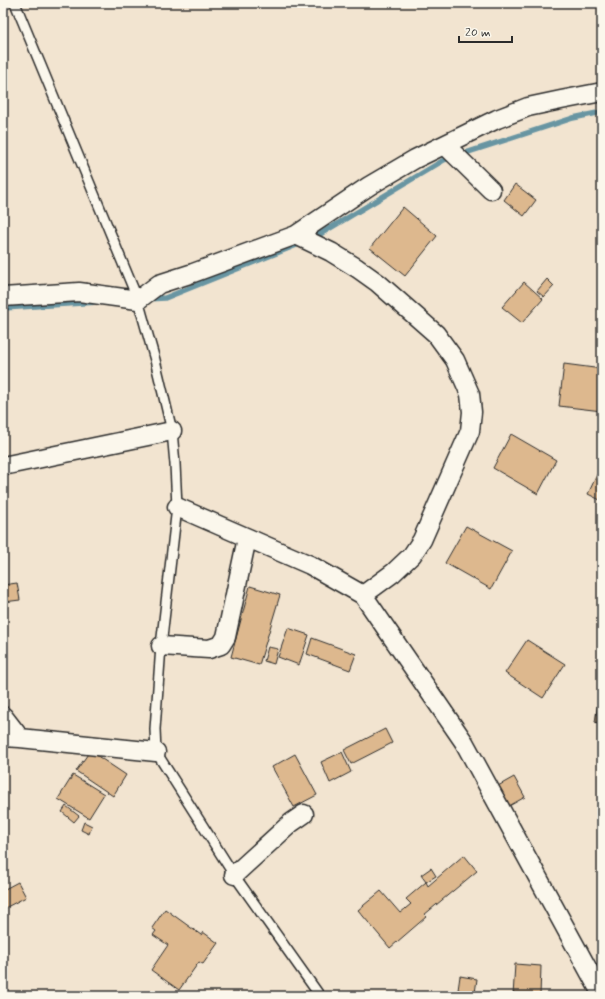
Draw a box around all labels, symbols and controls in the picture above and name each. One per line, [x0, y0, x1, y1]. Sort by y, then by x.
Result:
scale bar [459, 18, 512, 44]
text: 20 m [465, 25, 491, 41]

